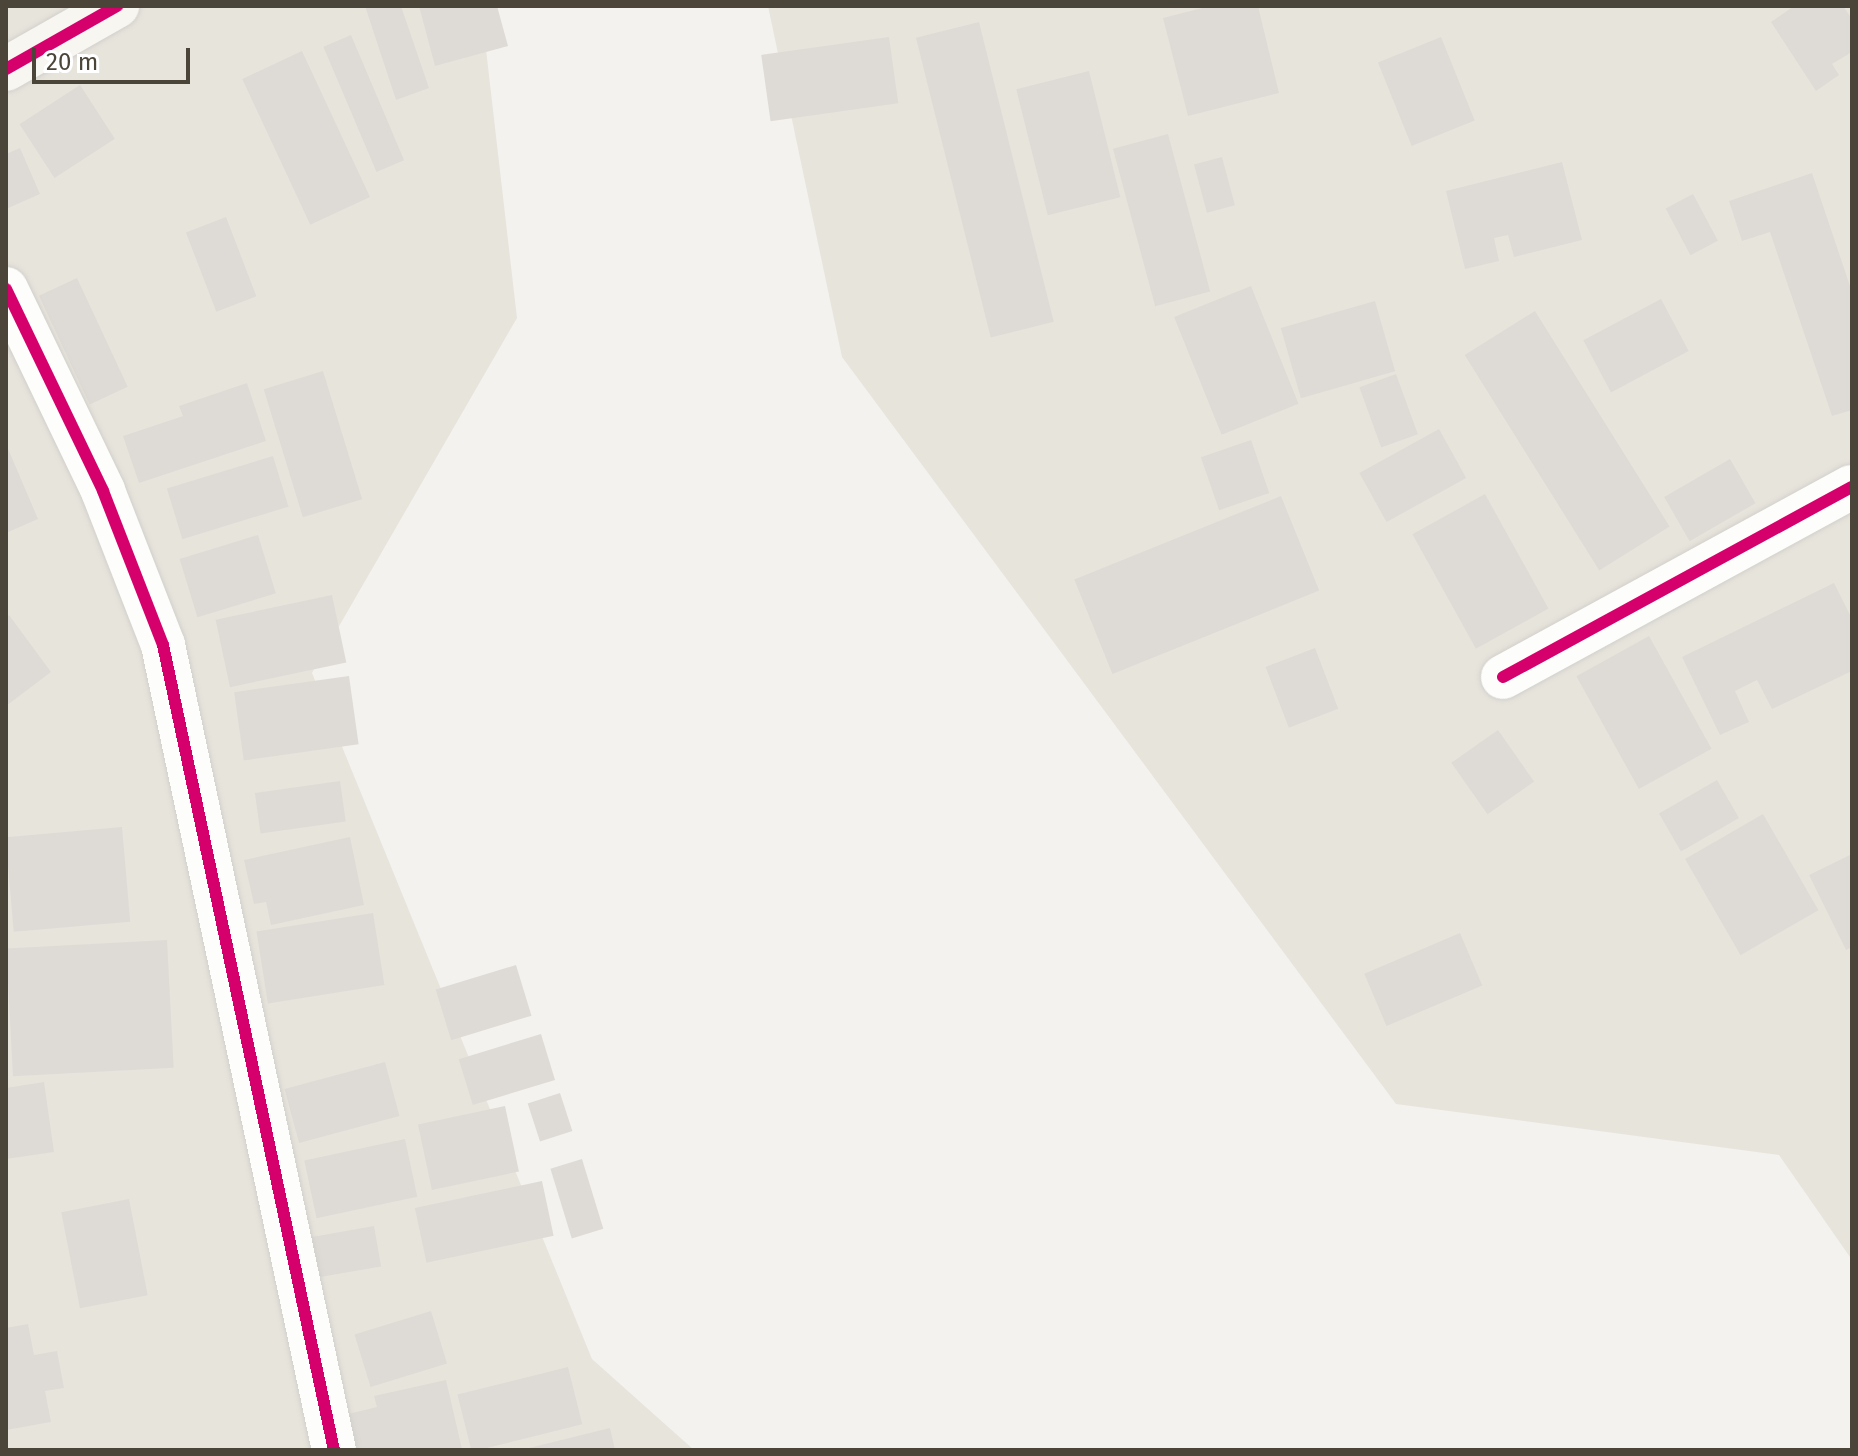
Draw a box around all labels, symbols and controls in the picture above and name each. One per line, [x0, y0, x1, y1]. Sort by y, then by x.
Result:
scale bar [36, 32, 194, 82]
text: 20 m [46, 48, 98, 76]

